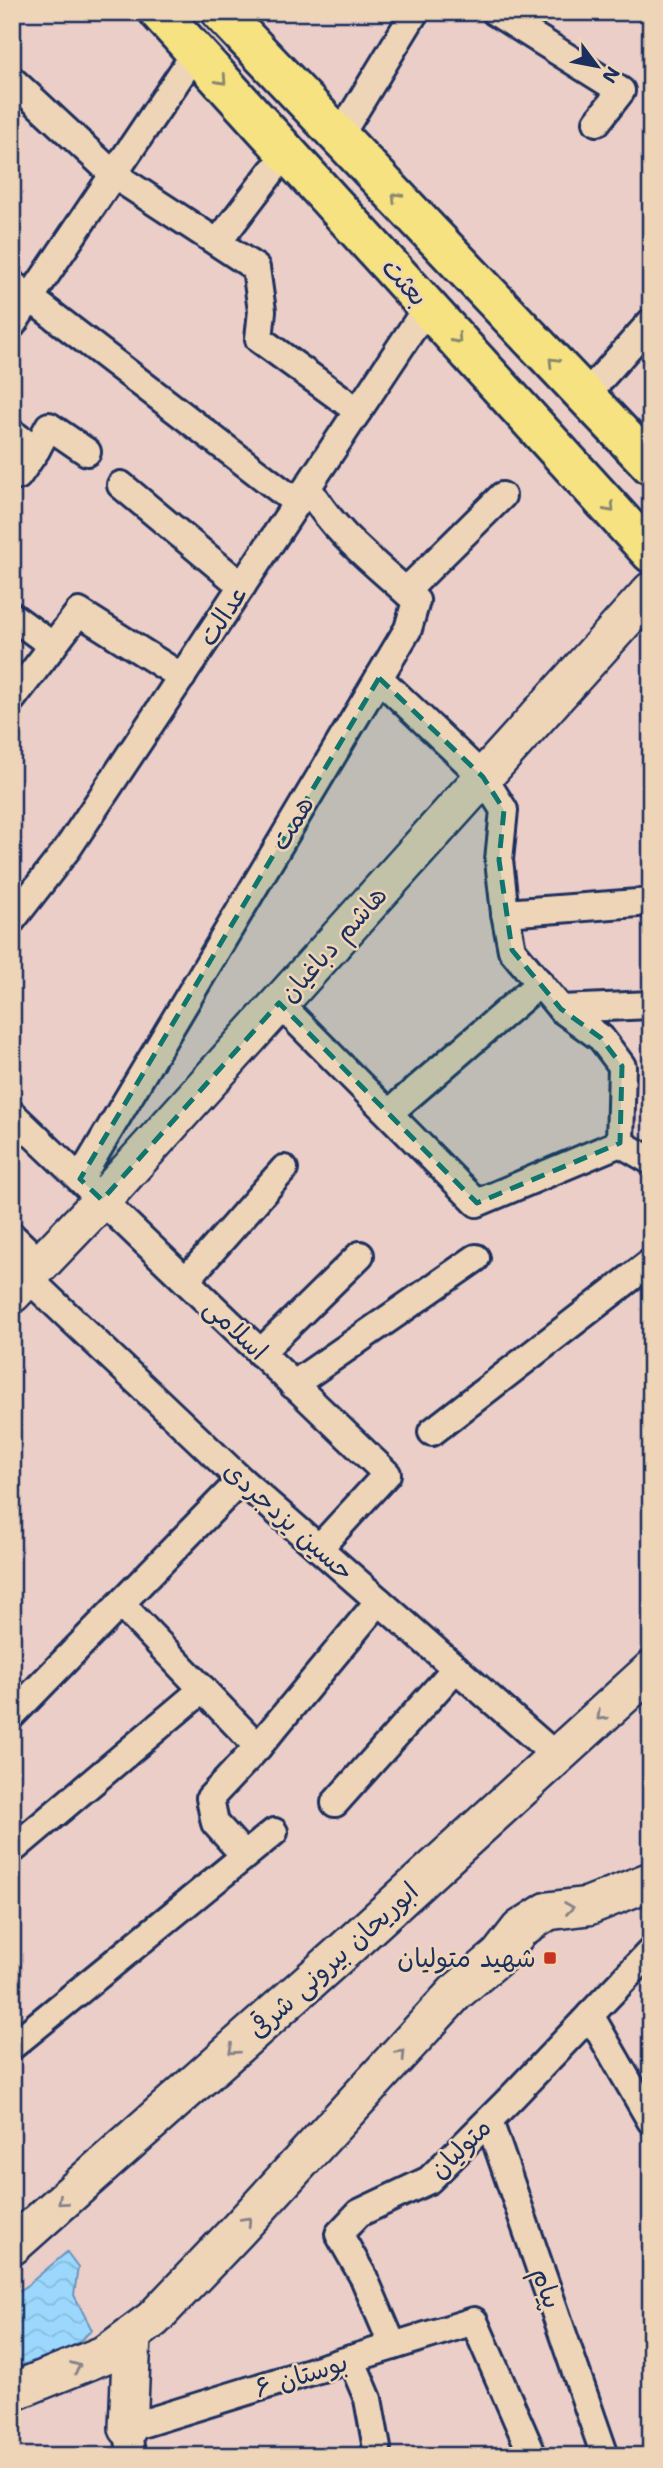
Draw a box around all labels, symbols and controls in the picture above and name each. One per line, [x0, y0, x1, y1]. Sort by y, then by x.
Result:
north arrow [562, 32, 632, 102]
text: N [596, 62, 626, 88]
one-way arrow [213, 72, 226, 85]
one-way arrow [392, 193, 405, 206]
street label: بعثت [374, 250, 436, 313]
one-way arrow [449, 331, 461, 344]
one-way arrow [549, 358, 561, 371]
one-way arrow [602, 500, 614, 513]
street label: عدالت [190, 577, 256, 652]
street label: همت [262, 789, 322, 857]
street label: هاشم دباغیان [271, 878, 397, 1011]
street label: اسلامی [197, 1290, 276, 1368]
street label: حسین یزدجردی [217, 1453, 362, 1588]
one-way arrow [596, 1708, 609, 1721]
street label: ابوریحان بیرونی شرقی [240, 1874, 425, 2046]
one-way arrow [564, 1901, 575, 1916]
place label: شهید متولیان [397, 1940, 536, 1975]
marker: شهید متولیان [542, 1950, 558, 1966]
one-way arrow [228, 2042, 241, 2055]
one-way arrow [393, 2049, 406, 2062]
street label: متولیان [421, 2109, 498, 2186]
one-way arrow [58, 2193, 71, 2205]
one-way arrow [239, 2216, 251, 2229]
street label: پیام [521, 2263, 571, 2314]
street label: بوستان ۶ [250, 2344, 352, 2405]
one-way arrow [69, 2361, 81, 2375]

